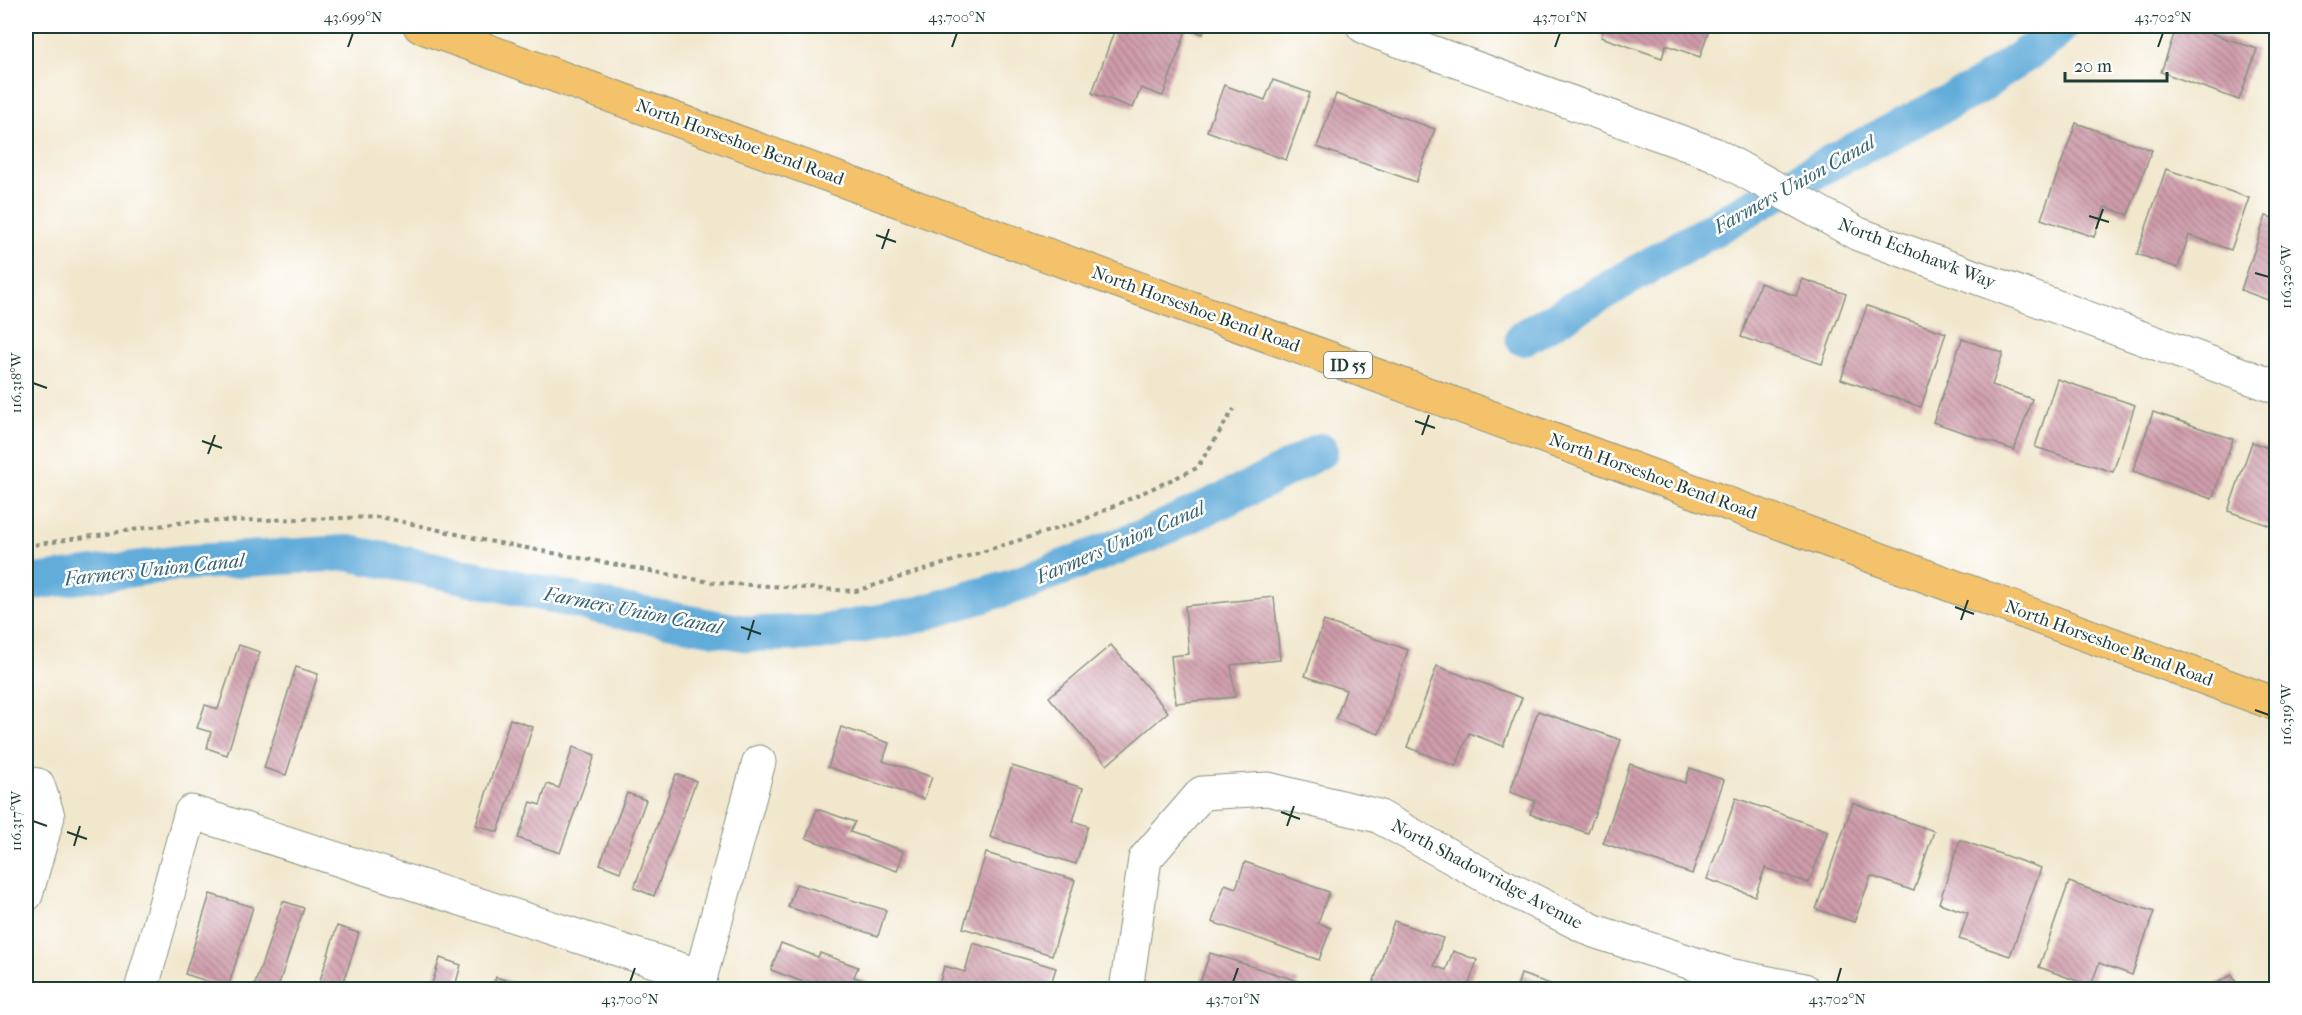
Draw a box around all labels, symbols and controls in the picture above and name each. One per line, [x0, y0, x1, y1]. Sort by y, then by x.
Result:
text: 43.699°N [324, 8, 383, 26]
text: 43.700°N [928, 8, 986, 26]
text: 43.701°N [1533, 8, 1588, 26]
text: 43.702°N [2134, 8, 2192, 26]
scale bar [2065, 45, 2167, 83]
text: 20 m [2074, 56, 2112, 77]
street label: North Horseshoe Bend Road [633, 95, 847, 190]
water label: Farmers Union Canal [1709, 130, 1881, 239]
street label: North Echohawk Way [1835, 214, 2000, 294]
text: 116.320°W [2277, 244, 2295, 309]
street label: North Horseshoe Bend Road [1089, 262, 1303, 357]
text: 116.318°W [7, 351, 25, 413]
road number: ID 55 [1324, 352, 1372, 378]
street label: North Horseshoe Bend Road [1546, 429, 1760, 524]
water label: Farmers Union Canal [1032, 496, 1210, 589]
water label: Farmers Union Canal [62, 548, 247, 590]
water label: Farmers Union Canal [541, 582, 726, 639]
street label: North Horseshoe Bend Road [2002, 596, 2216, 691]
text: 116.319°W [2277, 683, 2295, 746]
text: 116.317°W [7, 789, 25, 851]
street label: North Shadowridge Avenue [1388, 815, 1586, 934]
text: 43.700°N [601, 990, 659, 1008]
text: 43.701°N [1206, 990, 1261, 1008]
text: 43.702°N [1808, 990, 1866, 1008]

